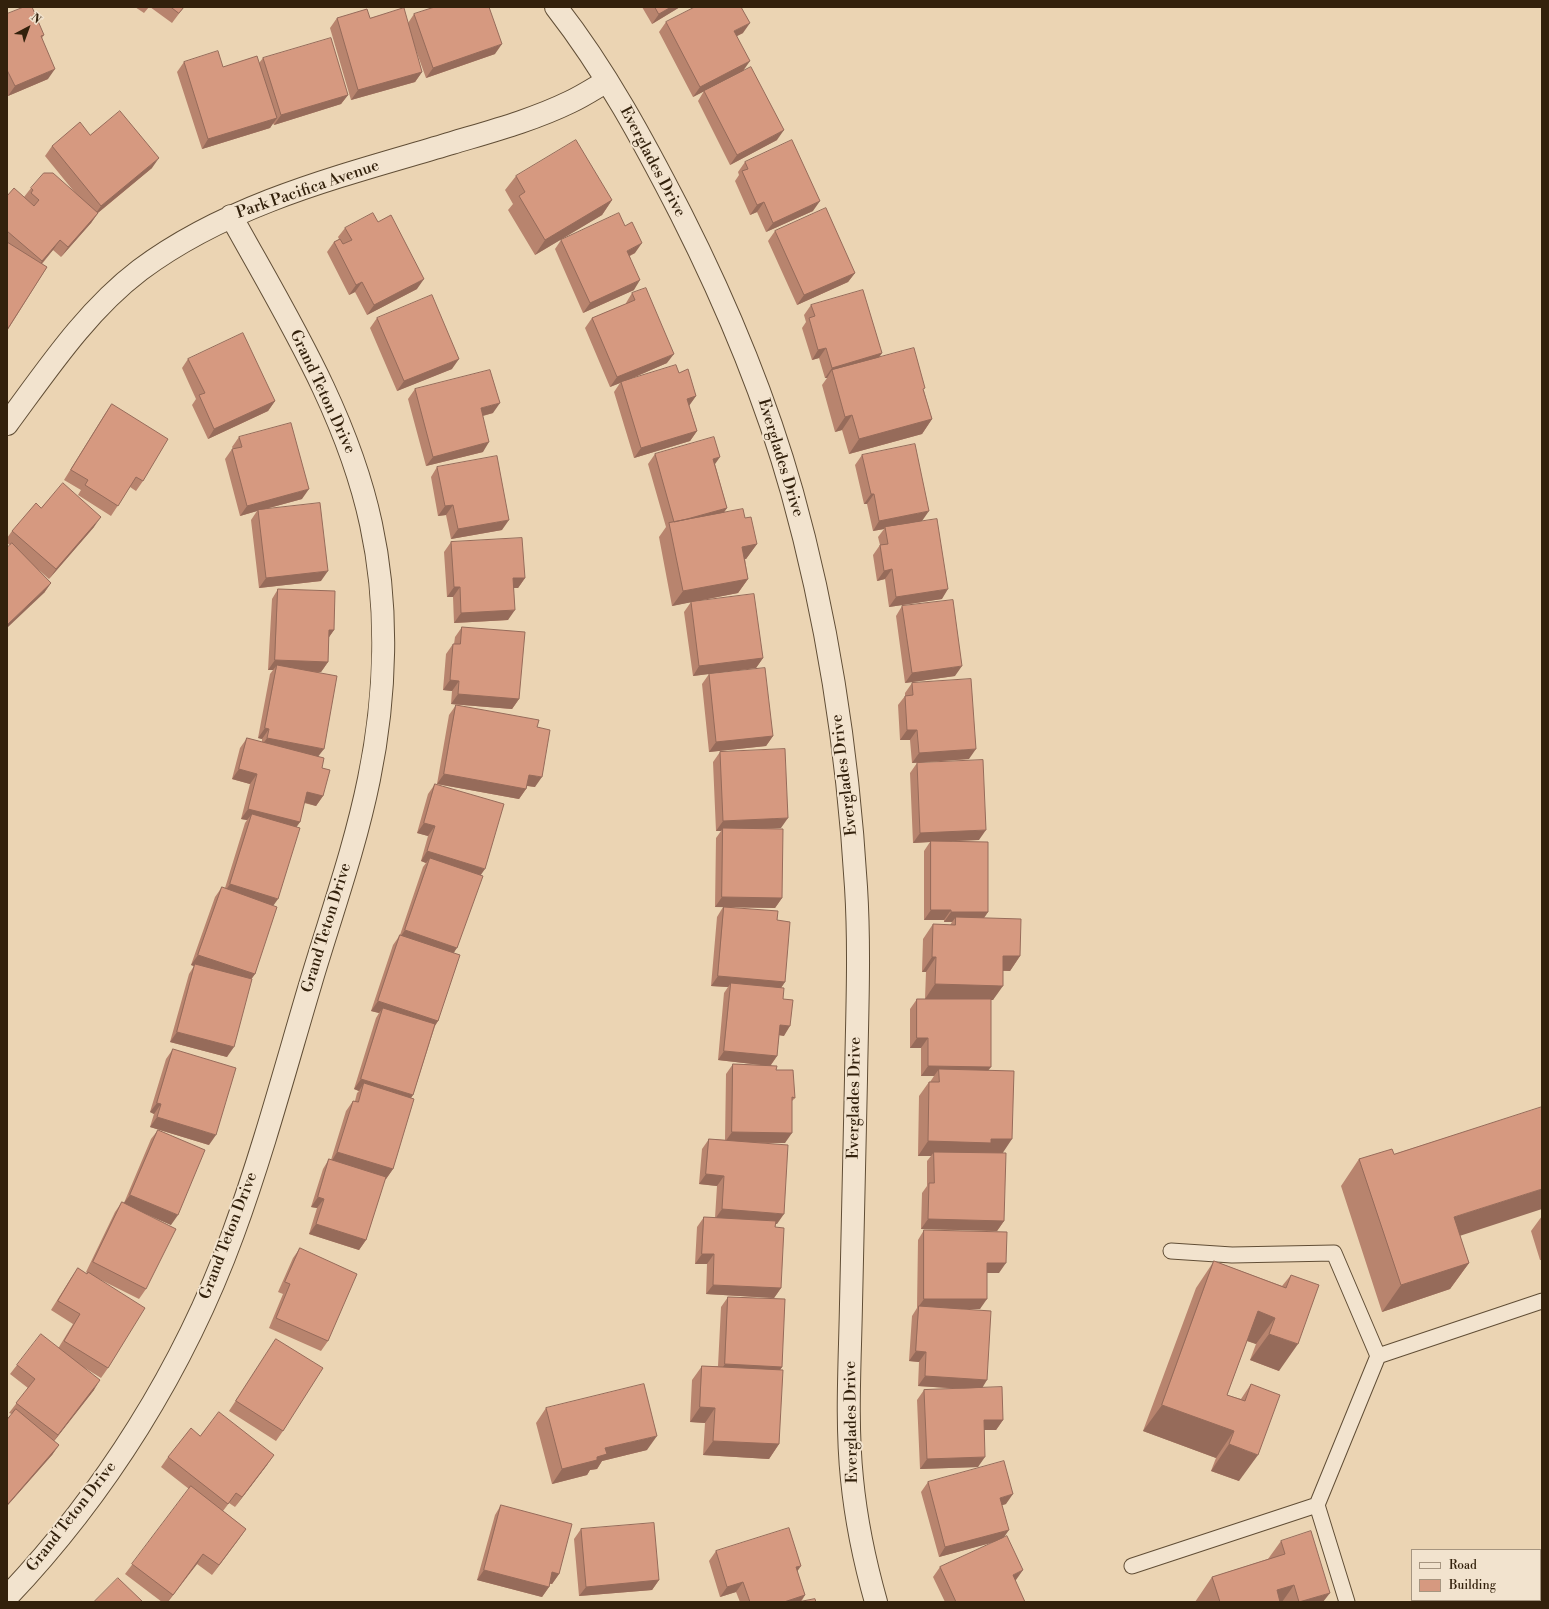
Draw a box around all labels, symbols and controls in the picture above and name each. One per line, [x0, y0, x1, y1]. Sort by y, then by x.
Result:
north arrow [8, 8, 48, 48]
text: N [28, 11, 44, 27]
street label: Everglades Drive [615, 103, 689, 221]
street label: Park Pacifica Avenue [234, 156, 382, 224]
street label: Grand Teton Drive [285, 327, 359, 457]
street label: Everglades Drive [753, 397, 807, 519]
street label: Everglades Drive [828, 713, 862, 837]
street label: Grand Teton Drive [298, 861, 356, 995]
street label: Everglades Drive [844, 1037, 866, 1159]
street label: Grand Teton Drive [196, 1170, 262, 1302]
street label: Everglades Drive [841, 1361, 863, 1483]
street label: Grand Teton Drive [23, 1458, 121, 1576]
legend [1411, 1549, 1541, 1601]
text: Road [1449, 1558, 1477, 1573]
text: Building [1449, 1578, 1496, 1593]

